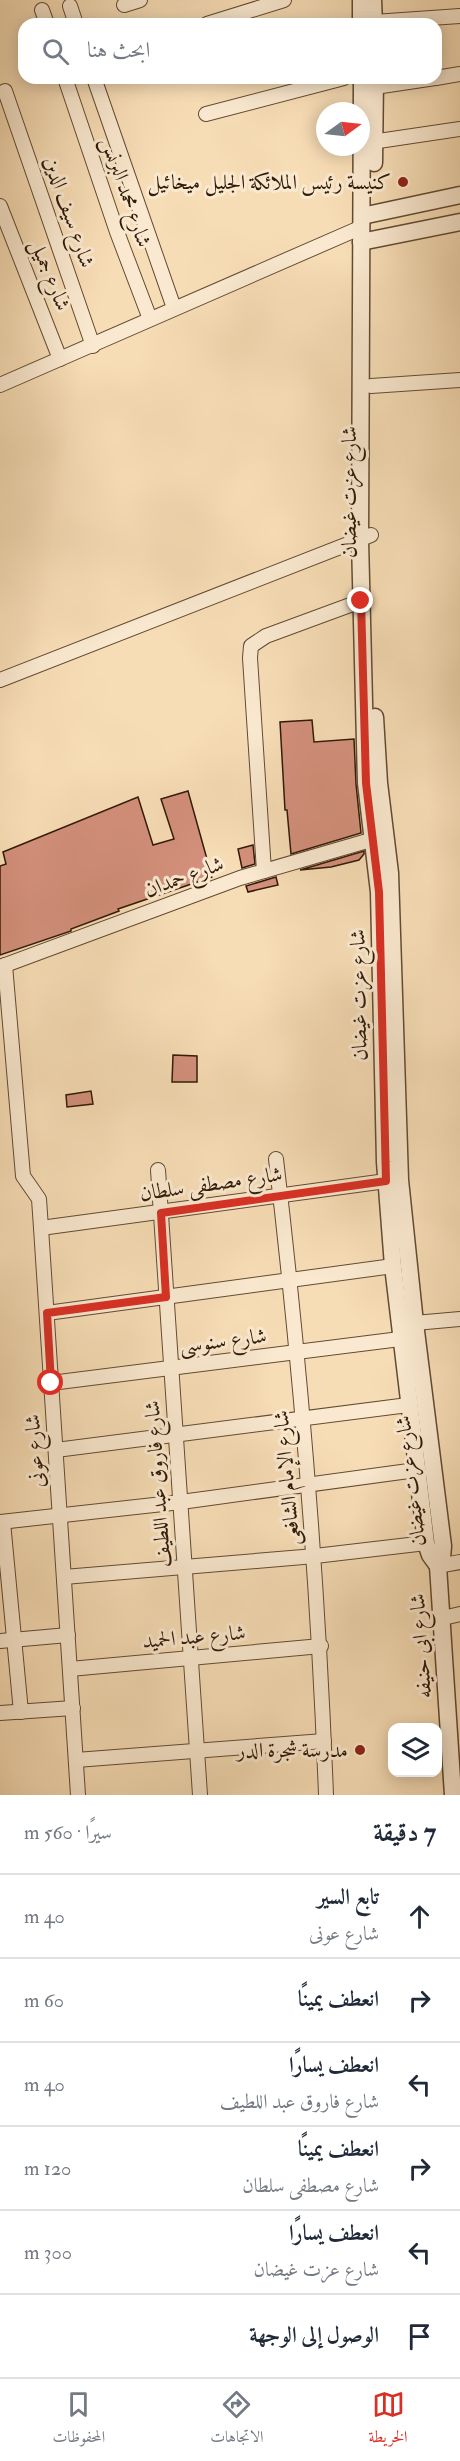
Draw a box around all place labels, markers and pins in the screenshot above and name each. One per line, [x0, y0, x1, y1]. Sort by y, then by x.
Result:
place label: كنيسة رئيس الملائكة الجليل ميخائيل [148, 169, 391, 197]
marker: كنيسة رئيس الملائكة الجليل ميخائيل [396, 175, 410, 189]
place label: مدرسة شجرة الدر [235, 1737, 348, 1764]
marker: مدرسة شجرة الدر [353, 1743, 367, 1757]

